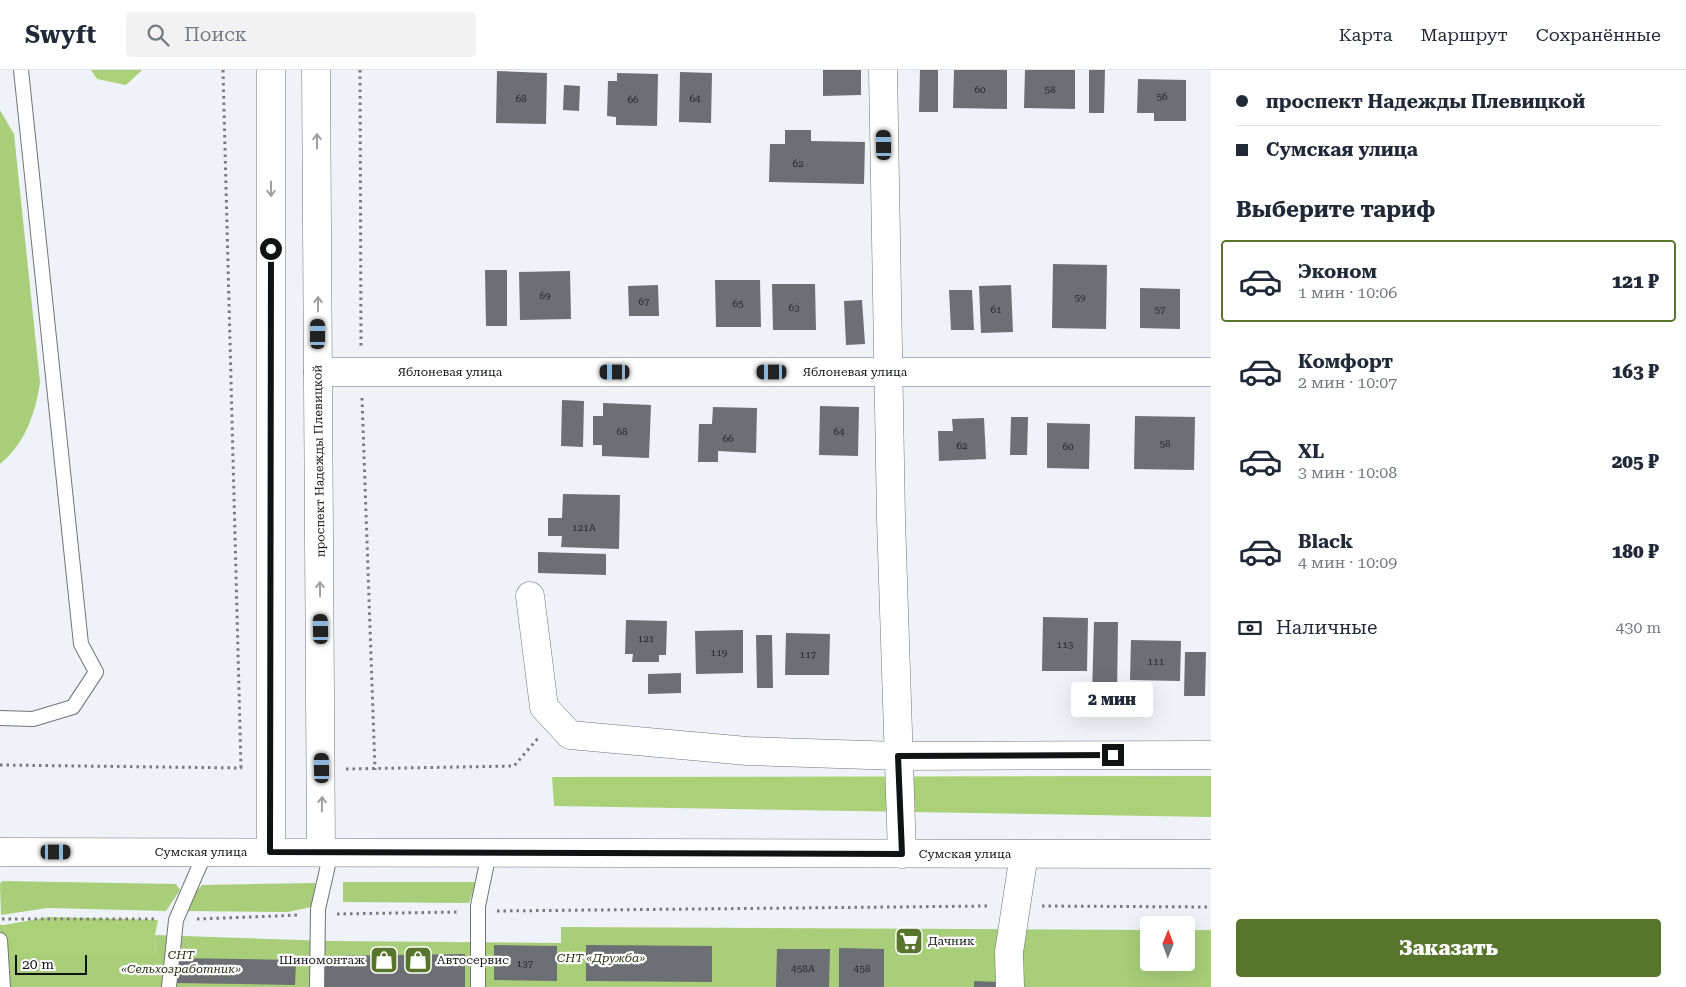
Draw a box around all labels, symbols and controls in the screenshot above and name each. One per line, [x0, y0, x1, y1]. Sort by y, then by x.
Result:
search box [126, 12, 476, 57]
text: Swyft [25, 21, 96, 49]
icon: search [144, 21, 172, 49]
text: Поиск [184, 23, 247, 46]
text: Карта [1339, 24, 1393, 45]
text: Маршрут [1421, 24, 1508, 45]
text: Сохранённые [1536, 24, 1661, 45]
house number: 60 [974, 84, 986, 95]
house number: 58 [1044, 84, 1056, 95]
text: проспект Надежды Плевицкой [1266, 90, 1585, 113]
house number: 56 [1156, 91, 1168, 102]
house number: 68 [515, 93, 527, 104]
house number: 64 [689, 93, 701, 104]
house number: 66 [627, 94, 639, 105]
car [876, 130, 891, 160]
one-way arrow [312, 133, 321, 149]
text: Сумская улица [1266, 138, 1418, 161]
house number: 62 [792, 158, 804, 169]
one-way arrow [266, 180, 276, 196]
text: Выберите тариф [1236, 197, 1435, 222]
route start [260, 238, 282, 260]
icon: car [1238, 259, 1283, 304]
text: Эконом [1298, 260, 1377, 283]
text: 121 ₽ [1612, 270, 1659, 293]
text: 1 мин · 10:06 [1298, 283, 1397, 302]
house number: 69 [539, 290, 551, 301]
house number: 59 [1074, 292, 1086, 303]
one-way arrow [313, 296, 323, 312]
house number: 67 [638, 296, 650, 307]
house number: 65 [732, 298, 744, 309]
house number: 63 [788, 302, 800, 313]
house number: 61 [990, 304, 1002, 315]
house number: 57 [1154, 304, 1166, 315]
car [310, 319, 325, 349]
icon: car [1238, 349, 1283, 394]
text: Комфорт [1298, 350, 1393, 373]
text: 163 ₽ [1612, 360, 1659, 383]
street label: проспект Надежды Плевицкой [310, 365, 328, 557]
street label: Яблоневая улица [398, 365, 503, 379]
car [600, 365, 630, 380]
car [757, 365, 787, 380]
street label: Яблоневая улица [803, 365, 908, 379]
text: 2 мин · 10:07 [1298, 373, 1397, 392]
house number: 68 [616, 426, 628, 437]
house number: 64 [833, 426, 845, 437]
house number: 66 [722, 433, 734, 444]
house number: 58 [1159, 438, 1171, 449]
icon: car [1238, 439, 1283, 484]
house number: 62 [956, 440, 968, 451]
text: XL [1298, 440, 1324, 463]
house number: 60 [1062, 441, 1074, 452]
text: 205 ₽ [1612, 450, 1659, 473]
text: 3 мин · 10:08 [1298, 463, 1397, 482]
house number: 121А [572, 522, 596, 533]
icon: car [1238, 529, 1283, 574]
text: Black [1298, 530, 1353, 553]
text: 180 ₽ [1612, 540, 1659, 563]
text: 4 мин · 10:09 [1298, 553, 1397, 572]
one-way arrow [315, 581, 325, 597]
car [313, 614, 328, 644]
icon: cash [1236, 614, 1264, 642]
text: Наличные [1276, 616, 1377, 639]
text: 430 m [1615, 618, 1661, 637]
house number: 121 [638, 633, 655, 644]
house number: 113 [1057, 639, 1074, 650]
house number: 119 [711, 647, 728, 658]
house number: 117 [800, 649, 817, 660]
house number: 111 [1148, 656, 1165, 667]
callout: 2 мин [1072, 682, 1154, 718]
text: 2 мин [1088, 690, 1136, 709]
route end [1102, 744, 1124, 766]
car [314, 753, 329, 783]
one-way arrow [317, 796, 326, 812]
car [41, 845, 71, 860]
street label: Сумская улица [155, 845, 248, 859]
street label: Сумская улица [919, 847, 1012, 861]
north arrow [1140, 916, 1195, 971]
map controls [1140, 916, 1195, 971]
button: Заказать [1236, 919, 1661, 977]
supermarket icon: Дачник [894, 926, 924, 956]
place label: Дачник [928, 934, 975, 948]
shop icon: Шиномонтаж [369, 945, 399, 975]
shop icon: Автосервис [403, 945, 433, 975]
park label: СНТ «Сельхозработник» [121, 948, 241, 976]
park label: СНТ «Дружба» [557, 951, 645, 965]
scale bar [15, 952, 88, 975]
place label: Шиномонтаж [279, 953, 365, 967]
place label: Автосервис [437, 953, 509, 967]
text: 20 m [22, 956, 54, 972]
house number: 137 [517, 958, 534, 969]
house number: 458А [791, 963, 815, 974]
house number: 458 [854, 963, 871, 974]

